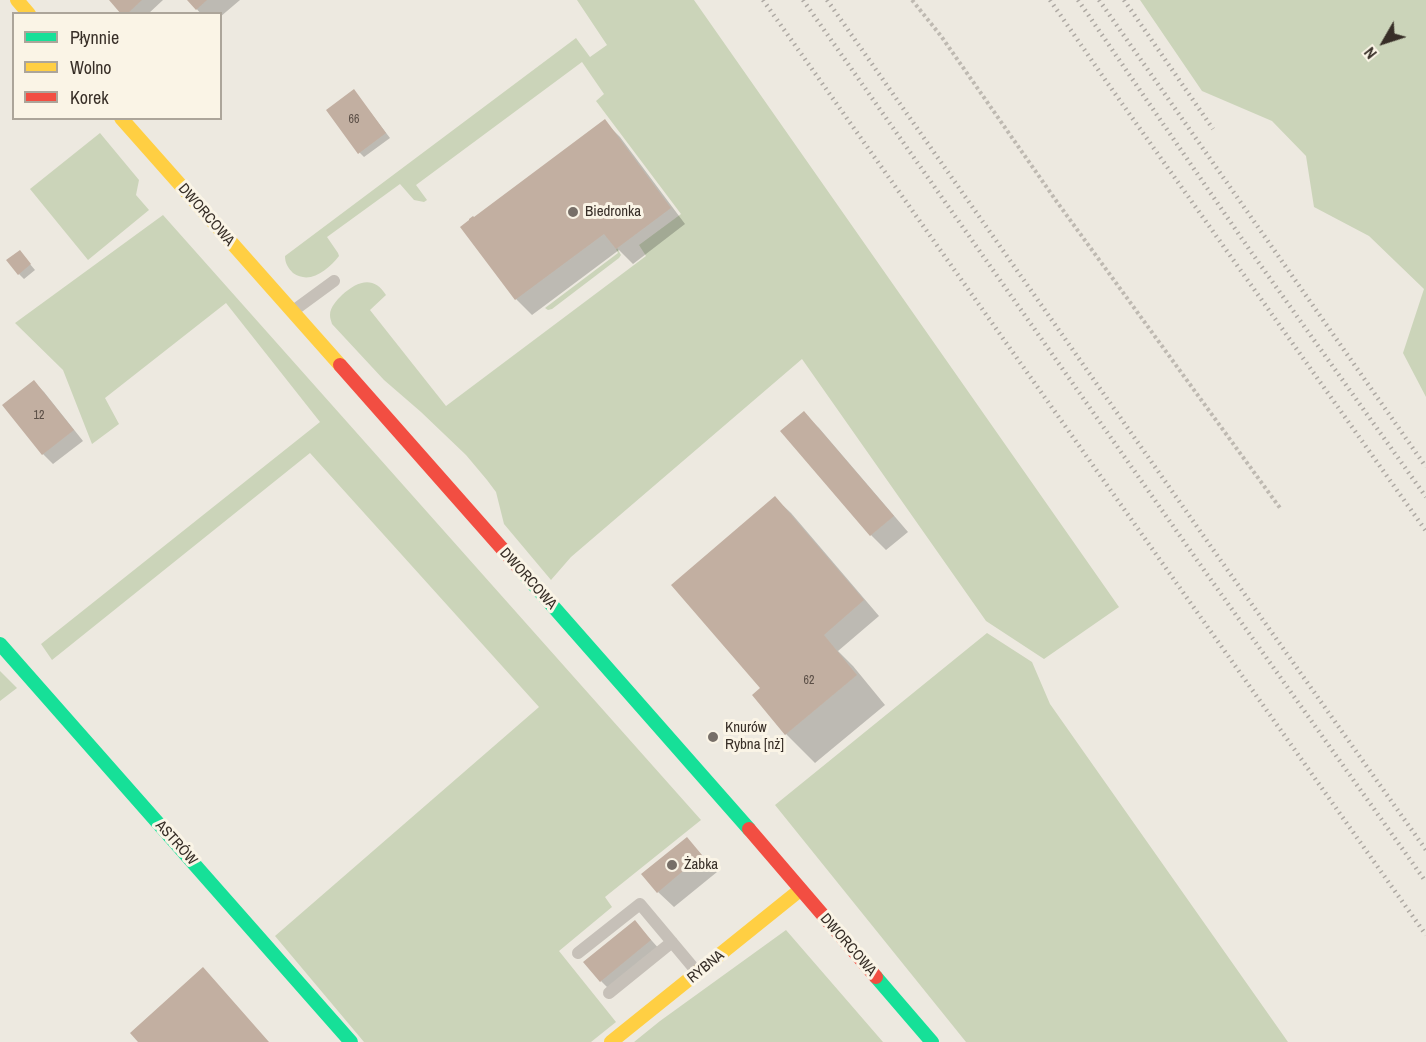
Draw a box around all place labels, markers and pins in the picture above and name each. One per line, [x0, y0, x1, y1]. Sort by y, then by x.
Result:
place label: Biedronka [585, 203, 641, 221]
marker: Biedronka [566, 205, 580, 219]
place label: Knurów Rybna [nż] [725, 719, 784, 754]
marker: Knurów Rybna [nż] [706, 730, 720, 744]
place label: Żabka [684, 856, 718, 874]
marker: Żabka [665, 858, 679, 872]

